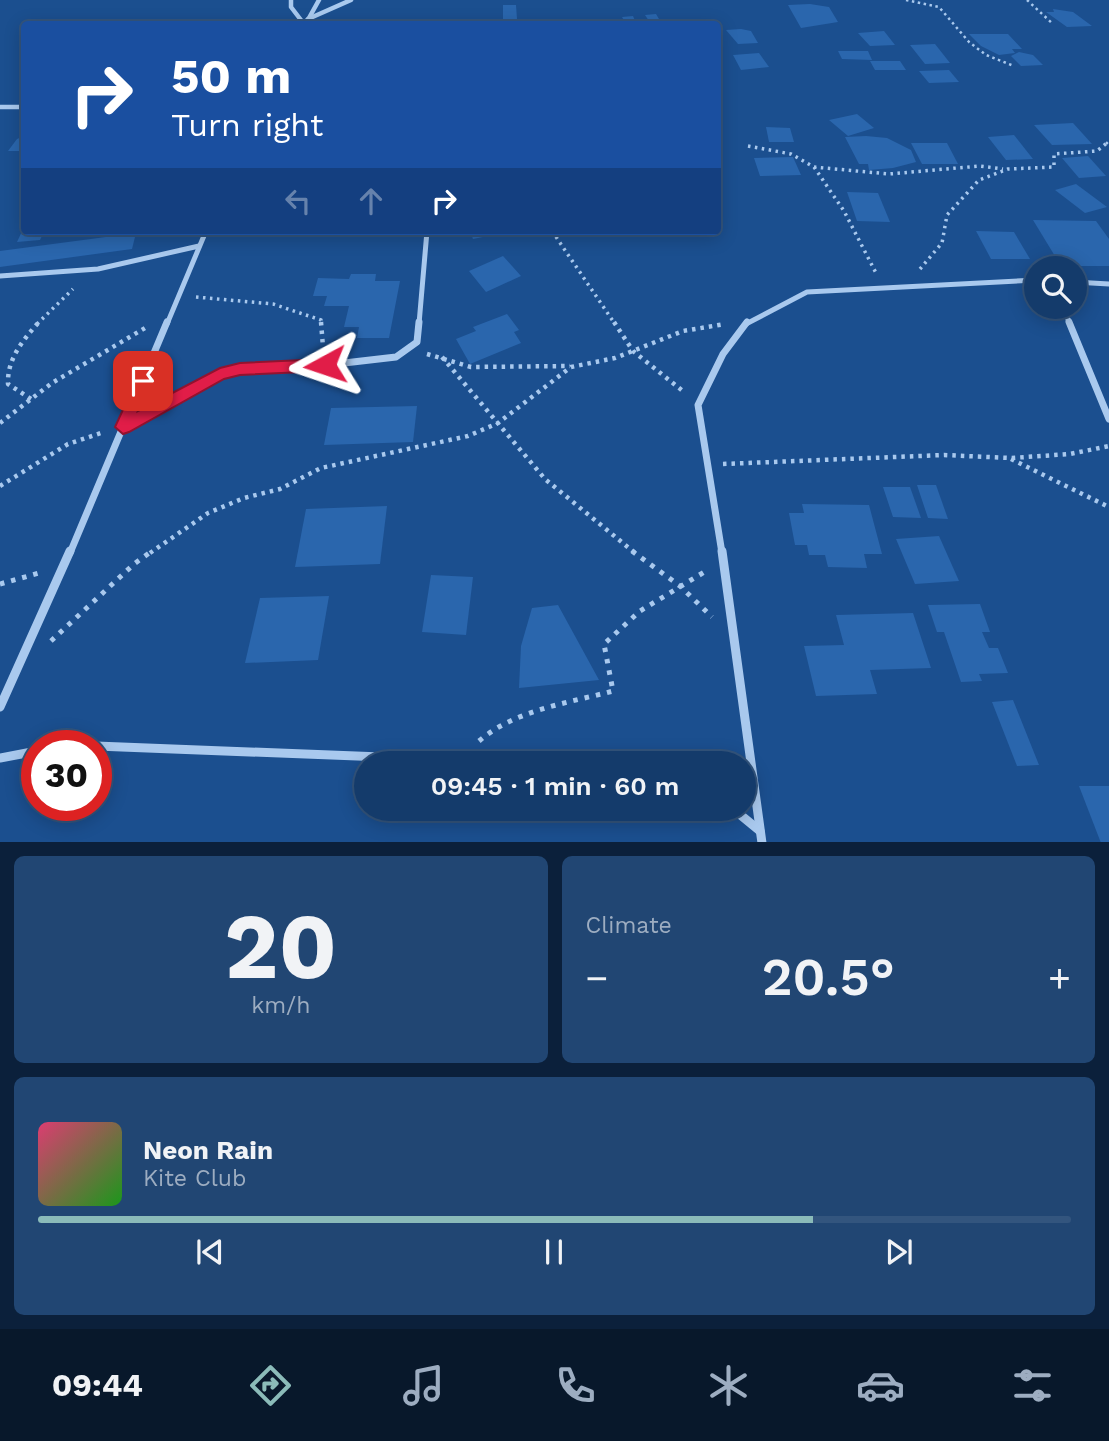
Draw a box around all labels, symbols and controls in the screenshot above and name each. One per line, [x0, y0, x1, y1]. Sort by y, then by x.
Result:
text: 50 m [171, 47, 291, 105]
icon: right [56, 49, 147, 140]
text: Turn right [171, 106, 323, 144]
icon: left [279, 182, 317, 220]
icon: ahead [352, 182, 390, 220]
icon: right [425, 182, 463, 220]
map controls [1024, 256, 1087, 319]
button: search [1024, 256, 1087, 319]
position arrow [288, 328, 362, 402]
pin [113, 351, 173, 411]
icon: arrive [124, 362, 162, 400]
speed limit sign: 30 [21, 730, 112, 821]
text: 09:45 · 1 min · 60 m [431, 771, 679, 801]
text: 20 [224, 893, 337, 1000]
text: Climate [586, 912, 672, 939]
text: 20.5° [762, 947, 895, 1008]
text: − [586, 956, 608, 1000]
text: + [1048, 956, 1071, 1000]
text: km/h [251, 992, 310, 1019]
text: Neon Rain [143, 1135, 273, 1165]
text: Kite Club [143, 1165, 246, 1192]
icon: previous [191, 1233, 229, 1271]
icon: pause [535, 1233, 573, 1271]
icon: next [880, 1233, 918, 1271]
icon: directions [246, 1361, 295, 1410]
icon: music [399, 1361, 448, 1410]
icon: phone [551, 1361, 600, 1410]
icon: climate [704, 1361, 753, 1410]
icon: car [856, 1361, 905, 1410]
icon: filters [1008, 1361, 1057, 1410]
text: 09:44 [52, 1366, 143, 1404]

